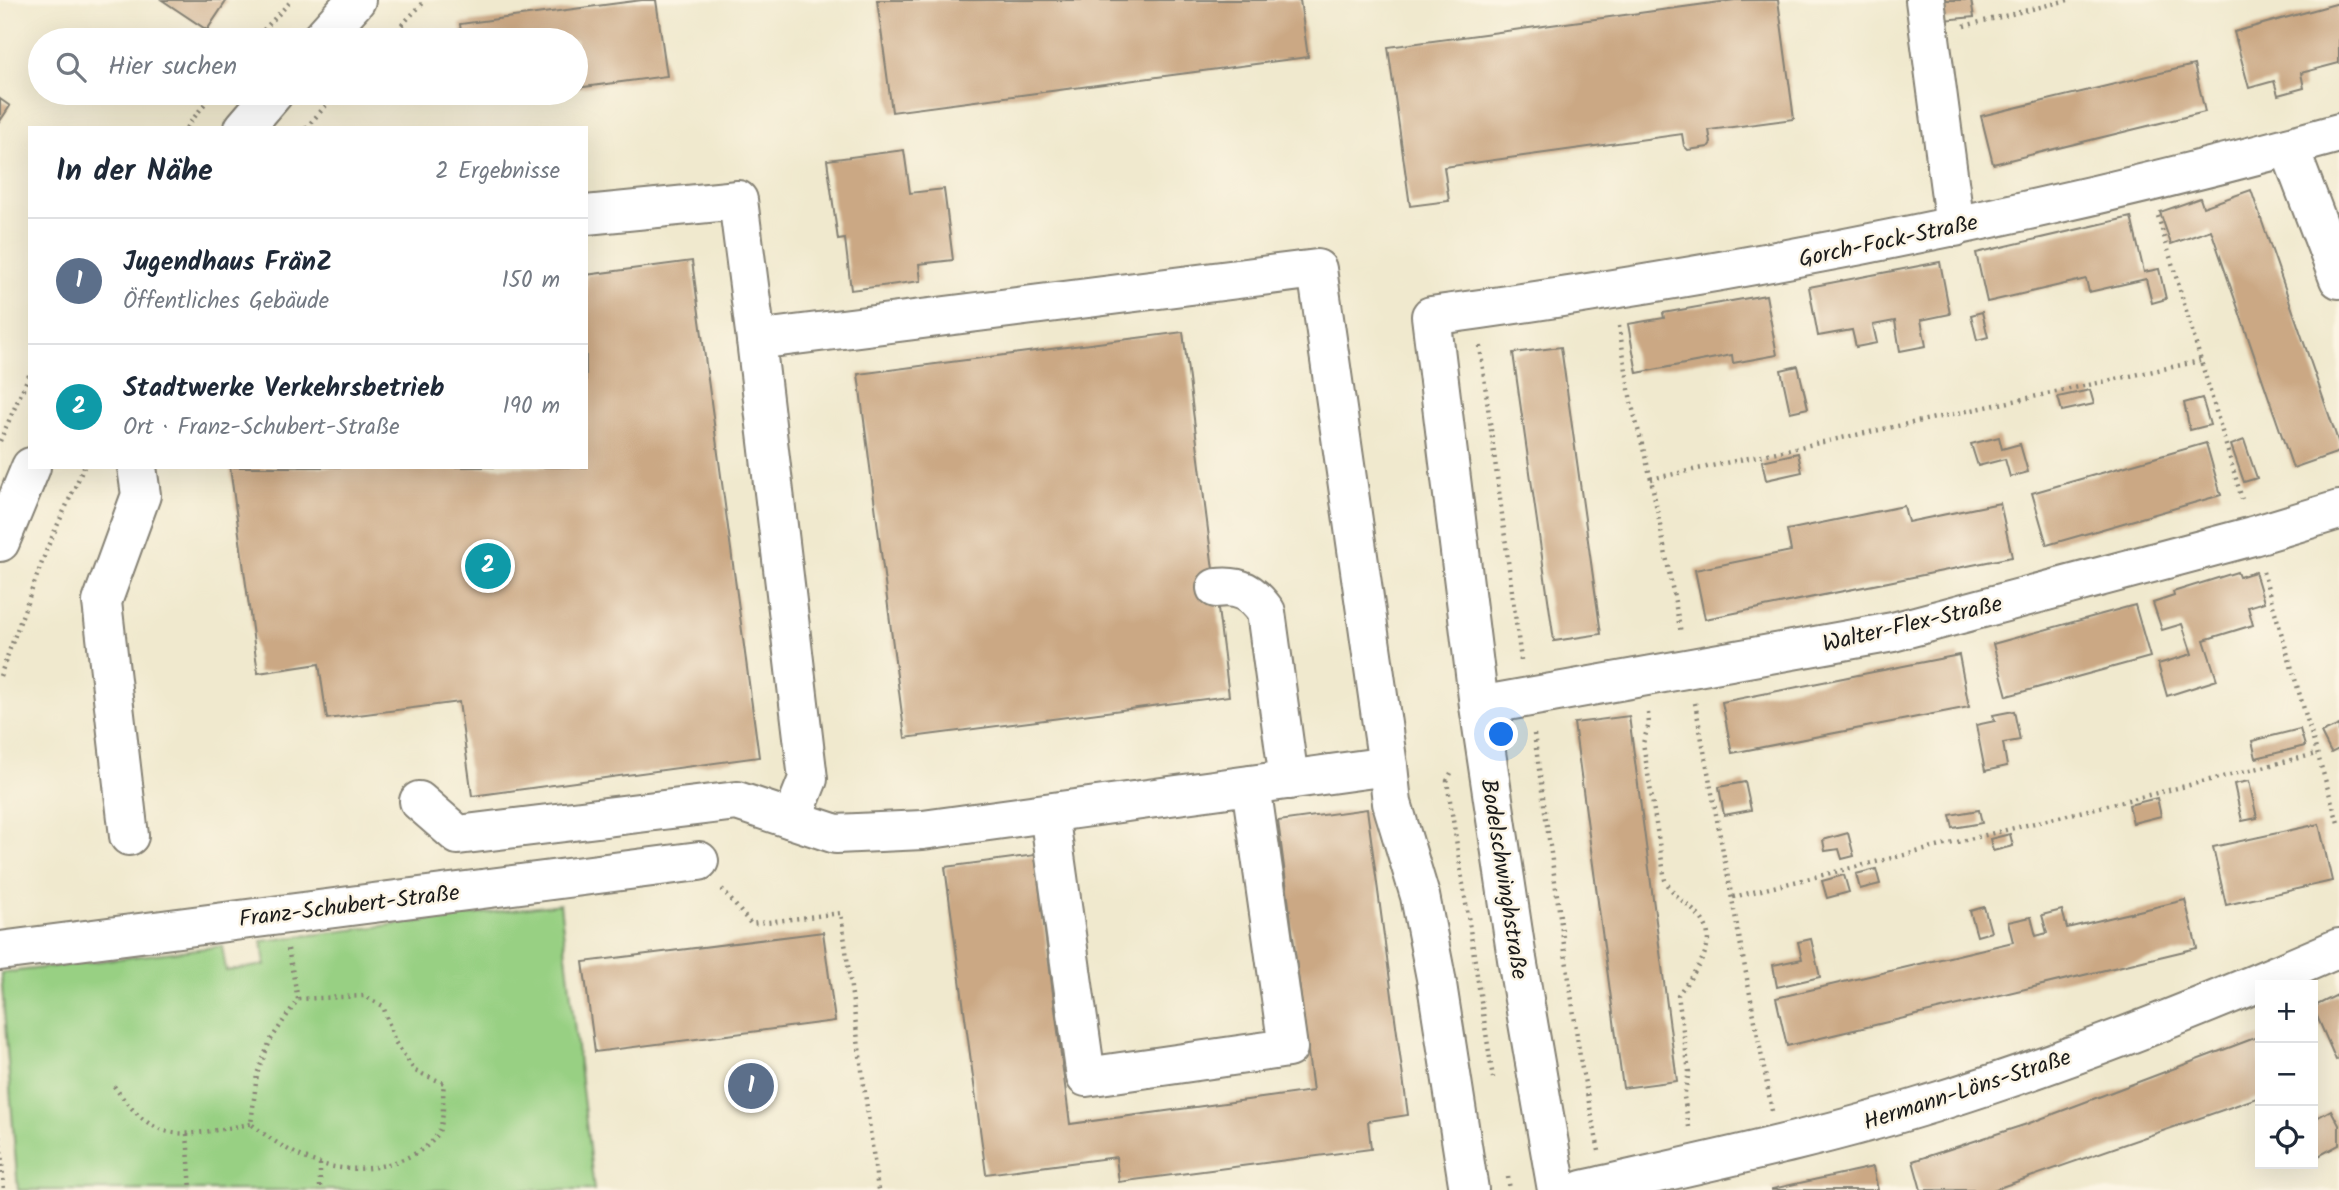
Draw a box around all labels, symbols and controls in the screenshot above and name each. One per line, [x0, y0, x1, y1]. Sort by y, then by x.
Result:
search box [28, 28, 588, 105]
text: Hier suchen [108, 46, 237, 88]
icon: search [52, 48, 90, 86]
text: In der Nähe [56, 148, 213, 196]
text: 2 Ergebnisse [435, 154, 560, 190]
street label: Gorch-Fock-Straße [1795, 205, 1981, 279]
text: Jugendhaus FränZ [123, 242, 333, 284]
text: 1 [76, 263, 82, 299]
text: 150 m [501, 263, 560, 299]
text: Öffentliches Gebäude [123, 284, 329, 320]
text: Stadtwerke Verkehrsbetrieb [123, 368, 445, 410]
text: 2 [72, 389, 86, 425]
text: 190 m [503, 389, 560, 425]
text: Ort · Franz-Schubert-Straße [123, 410, 400, 446]
pin: 2 [465, 540, 511, 592]
street label: Walter-Flex-Straße [1819, 587, 2006, 663]
your location [1484, 717, 1518, 751]
street label: Bodelschwinghstraße [1469, 777, 1537, 982]
street label: Franz-Schubert-Straße [237, 876, 462, 938]
map controls [2255, 980, 2318, 1169]
button: + [2255, 980, 2318, 1043]
street label: Hermann-Löns-Straße [1859, 1040, 2076, 1141]
button: − [2255, 1043, 2318, 1106]
pin: 1 [728, 1060, 774, 1112]
button: locate [2255, 1106, 2318, 1169]

